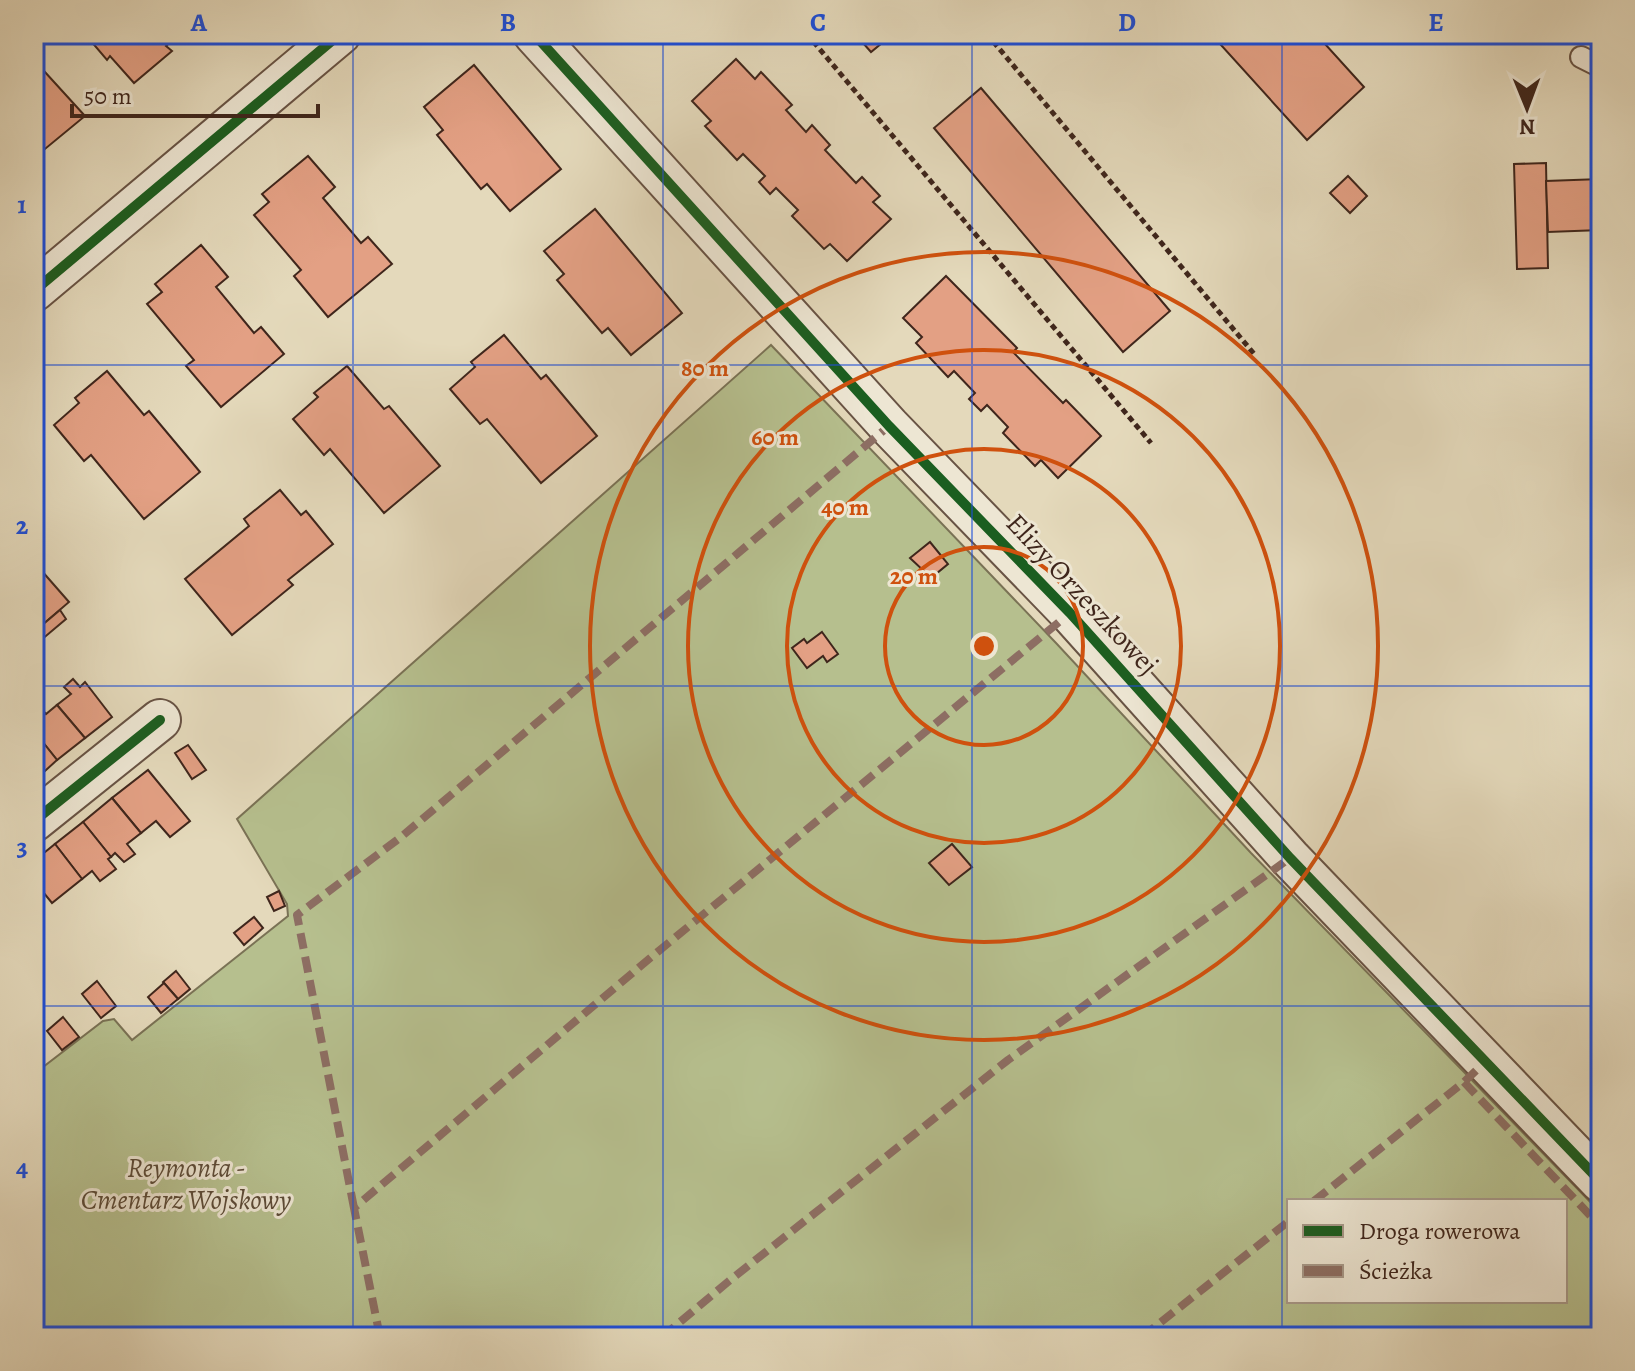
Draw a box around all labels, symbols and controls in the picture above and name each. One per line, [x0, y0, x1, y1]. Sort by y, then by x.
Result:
text: A [190, 5, 208, 40]
text: B [500, 5, 516, 40]
text: C [810, 5, 826, 40]
text: D [1118, 5, 1136, 40]
text: E [1428, 5, 1444, 40]
scale bar [72, 68, 318, 118]
north arrow [1487, 68, 1567, 148]
text: 50 m [84, 80, 132, 112]
text: N [1519, 112, 1536, 142]
text: 1 [17, 187, 27, 222]
text: 80 m [681, 352, 729, 384]
text: 60 m [751, 421, 799, 453]
text: 40 m [821, 491, 869, 523]
street label: Elizy Orzeszkowej [997, 505, 1167, 683]
text: 2 [16, 508, 29, 543]
text: 20 m [890, 560, 938, 592]
centre of rings [970, 632, 998, 660]
text: 3 [16, 829, 28, 864]
park label: Reymonta - Cmentarz Wojskowy [81, 1149, 291, 1219]
text: 4 [16, 1150, 28, 1185]
legend [1287, 1199, 1567, 1303]
text: Droga rowerowa [1359, 1215, 1521, 1247]
text: Ścieżka [1359, 1255, 1433, 1287]

